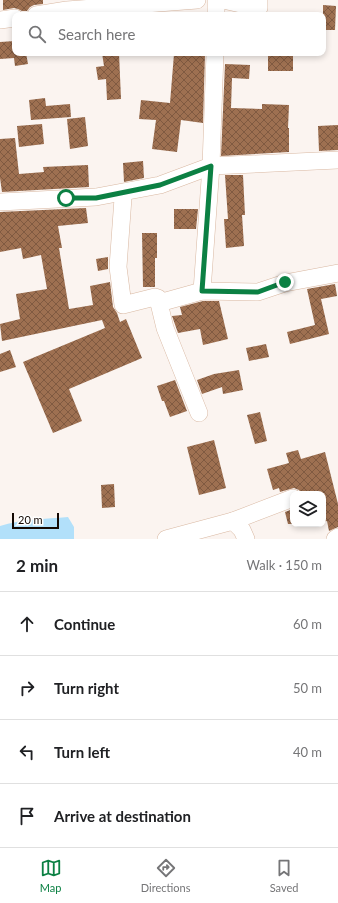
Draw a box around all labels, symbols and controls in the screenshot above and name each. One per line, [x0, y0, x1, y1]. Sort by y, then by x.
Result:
search box [12, 12, 326, 56]
icon: search [26, 23, 48, 45]
text: Search here [58, 25, 135, 43]
route start [57, 189, 75, 207]
route end [276, 273, 294, 291]
map controls [290, 491, 326, 527]
button: layers [290, 491, 326, 527]
scale bar [12, 511, 59, 530]
text: 20 m [18, 513, 43, 526]
text: 2 min [16, 555, 58, 576]
text: Walk · 150 m [246, 557, 322, 573]
icon: ahead [16, 613, 38, 635]
text: Continue [54, 615, 115, 633]
text: 60 m [293, 616, 322, 632]
icon: right [16, 677, 38, 699]
text: Turn right [54, 679, 119, 697]
text: 50 m [293, 680, 322, 696]
icon: left [16, 741, 38, 763]
text: Turn left [54, 743, 110, 761]
text: 40 m [293, 744, 322, 760]
icon: arrive [16, 805, 38, 827]
text: Arrive at destination [54, 807, 191, 825]
tab: Map [40, 857, 62, 894]
tab: Directions [141, 857, 190, 894]
tab: Saved [270, 857, 298, 894]

